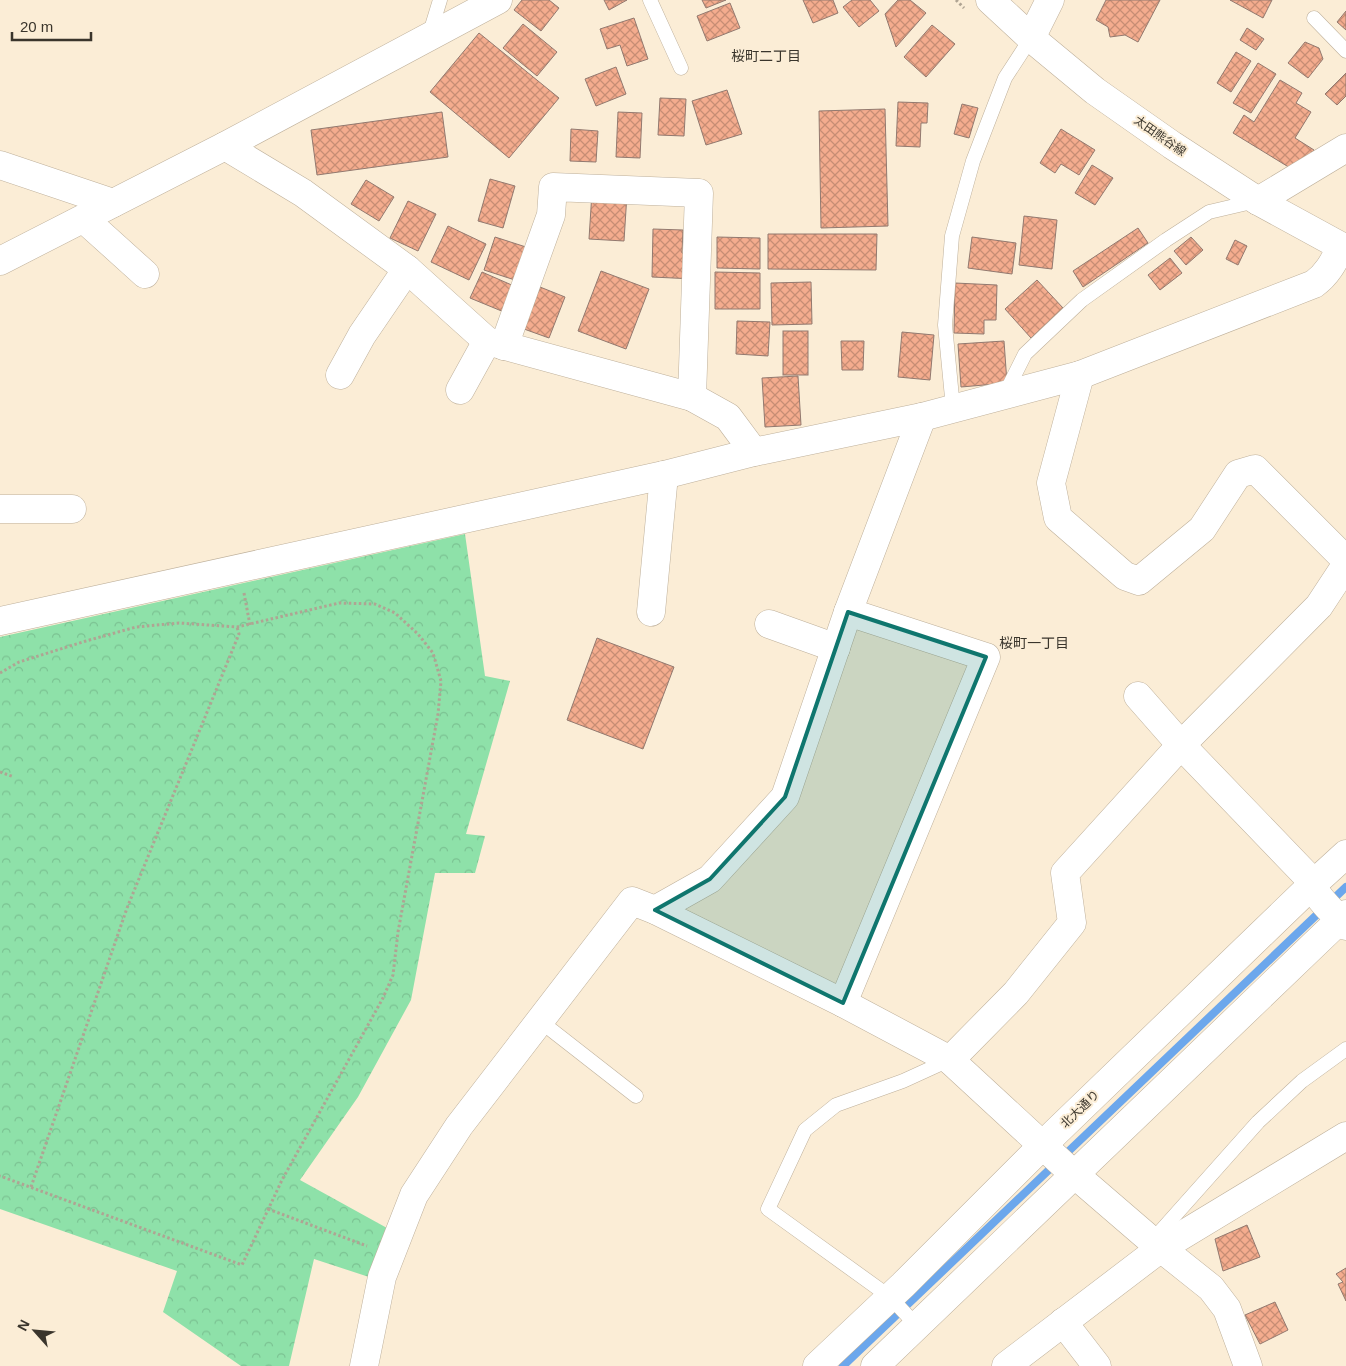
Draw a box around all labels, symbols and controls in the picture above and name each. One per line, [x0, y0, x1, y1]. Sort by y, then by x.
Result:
scale bar [12, 10, 91, 42]
text: 20 m [20, 18, 53, 35]
district label: 桜町二丁目 [731, 48, 801, 64]
street label: 太田熊谷線 [1131, 113, 1189, 159]
district label: 桜町一丁目 [999, 635, 1069, 651]
street label: 北大通り [1058, 1087, 1102, 1131]
north arrow [10, 1306, 60, 1356]
text: N [14, 1317, 33, 1333]

